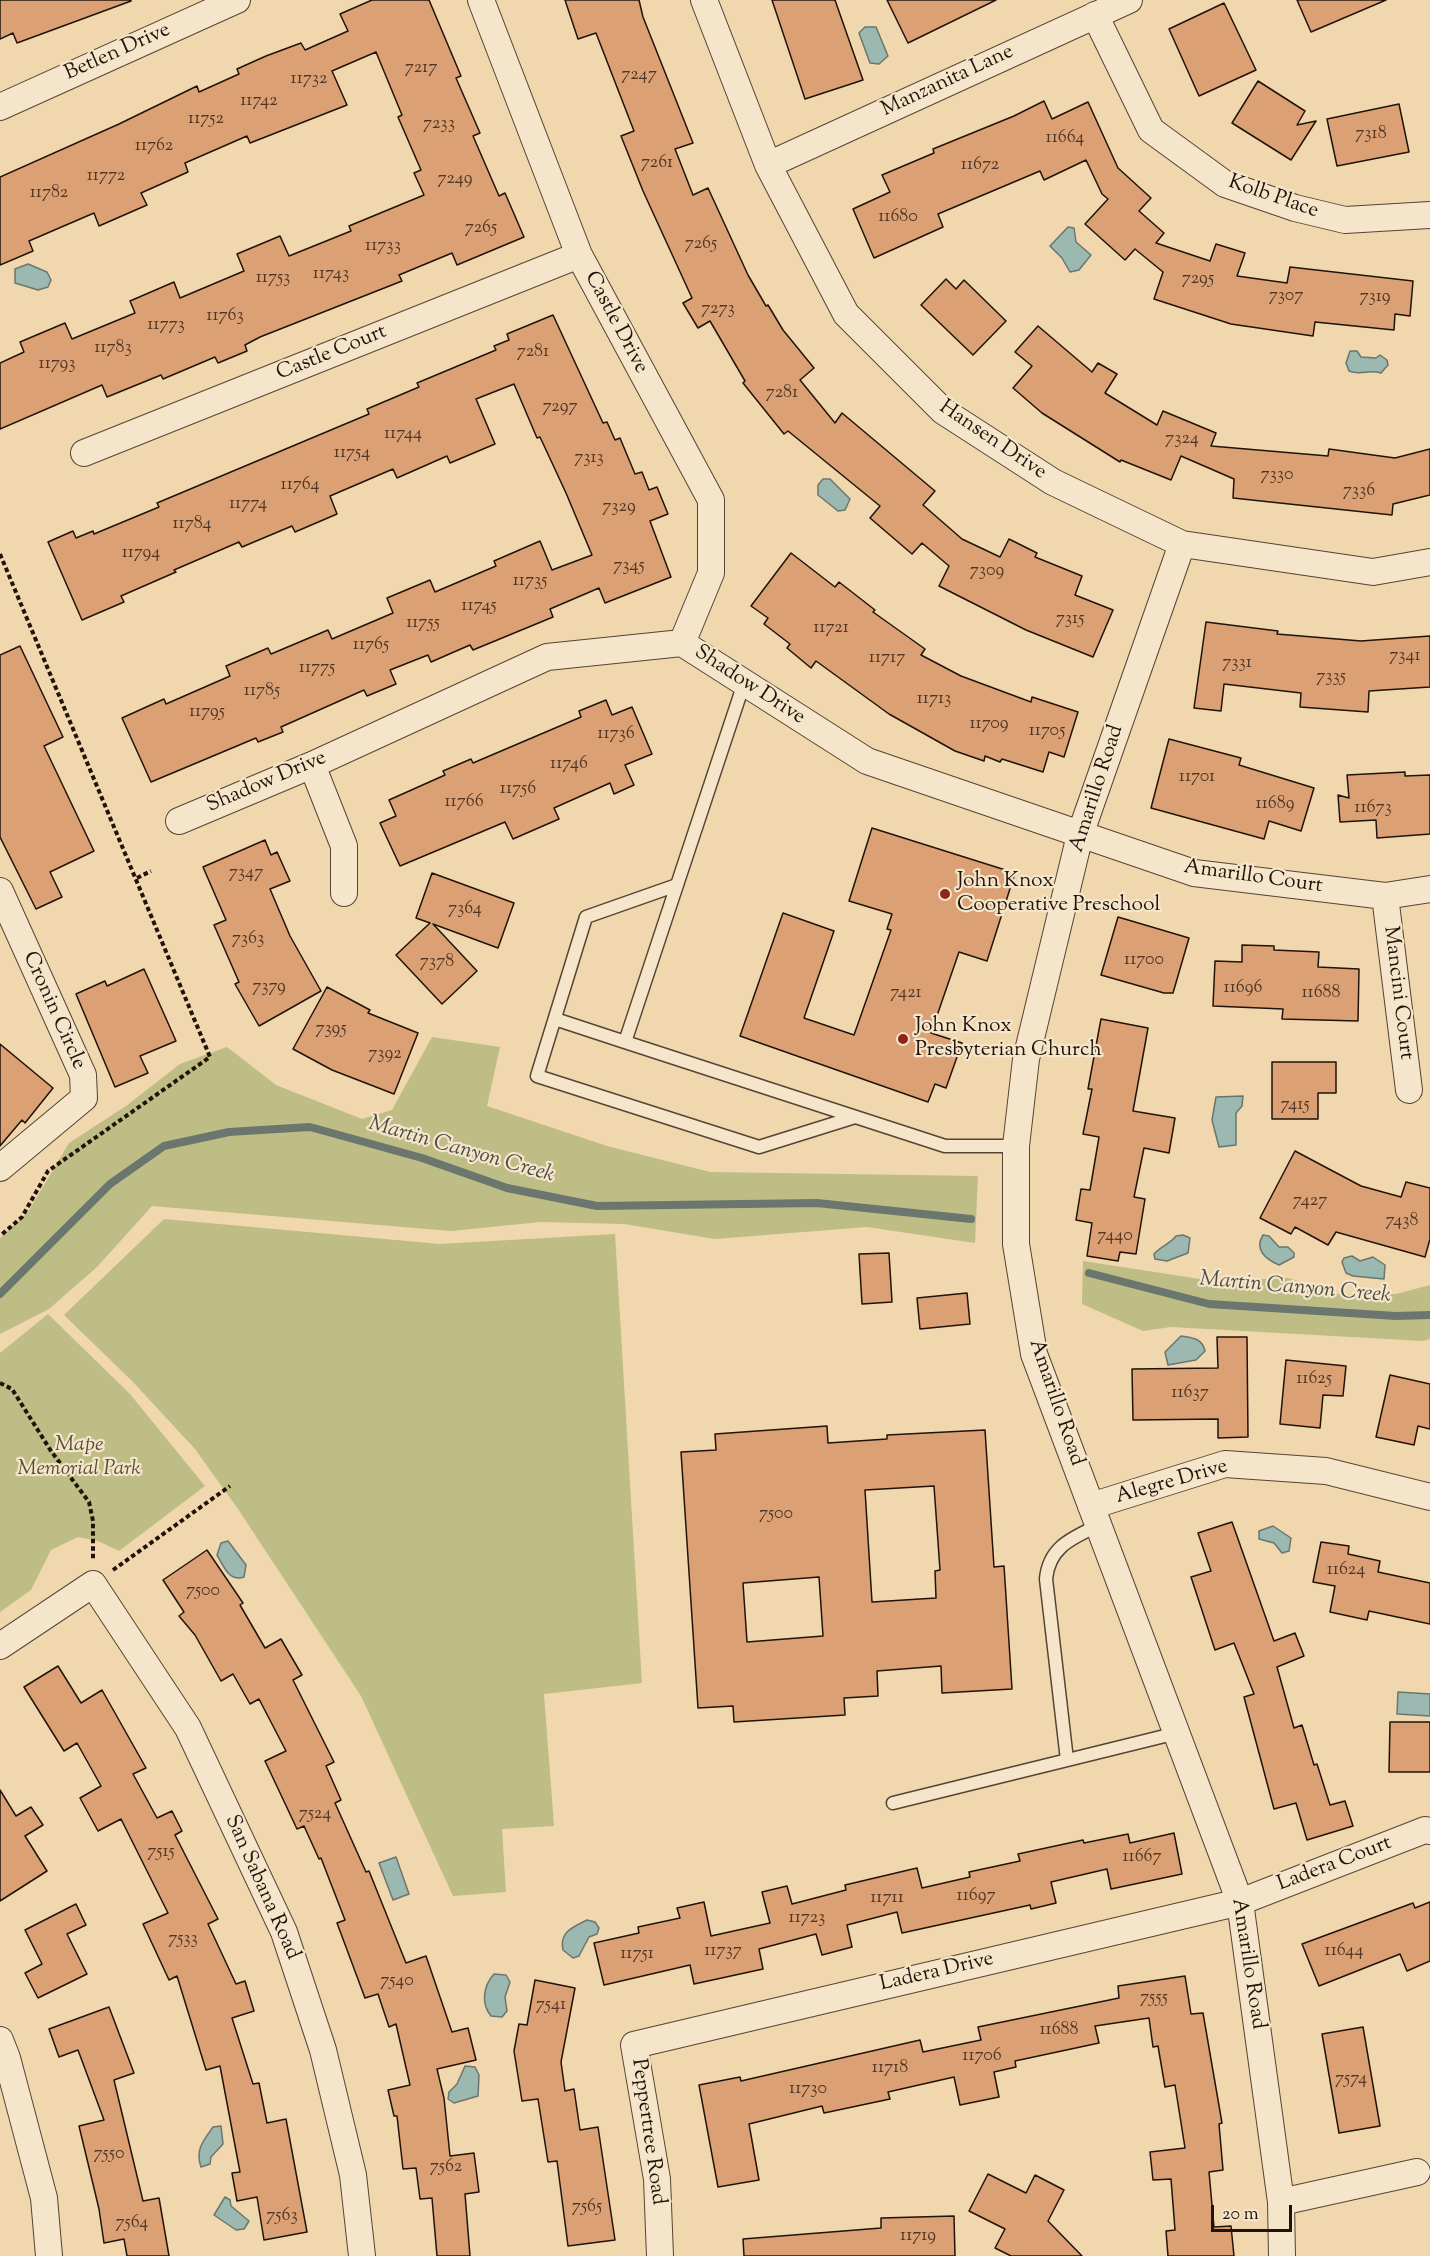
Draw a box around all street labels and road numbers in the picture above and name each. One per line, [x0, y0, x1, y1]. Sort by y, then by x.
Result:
street label: Betlen Drive [61, 19, 175, 87]
street label: Manzanita Lane [878, 40, 1018, 124]
street label: Kolb Place [1224, 171, 1322, 225]
street label: Castle Drive [578, 268, 652, 378]
street label: Castle Court [273, 320, 391, 388]
street label: Hansen Drive [933, 396, 1051, 486]
street label: Shadow Drive [689, 641, 809, 731]
street label: Amarillo Road [1066, 722, 1130, 856]
street label: Shadow Drive [203, 746, 331, 820]
street label: Amarillo Court [1182, 856, 1324, 900]
street label: Mancini Court [1376, 925, 1418, 1061]
street label: Cronin Circle [16, 948, 90, 1074]
street label: Amarillo Road [1022, 1336, 1088, 1470]
street label: Alegre Drive [1113, 1455, 1231, 1511]
street label: San Sabana Road [218, 1812, 304, 1964]
street label: Ladera Court [1274, 1832, 1396, 1898]
street label: Amarillo Road [1224, 1897, 1270, 2031]
street label: Ladera Drive [878, 1948, 996, 1998]
street label: Peppertree Road [624, 2057, 670, 2207]

